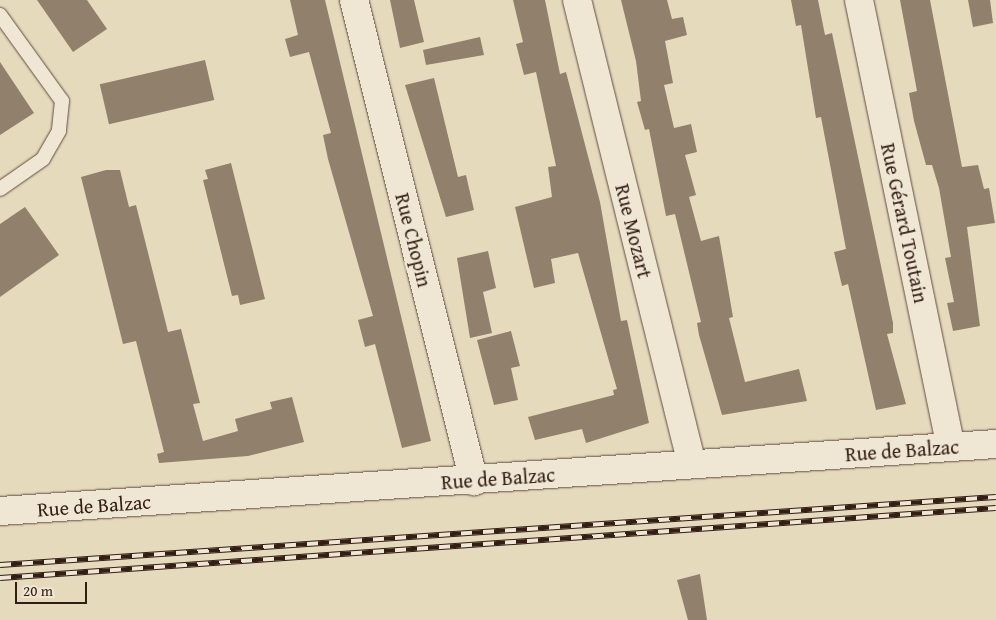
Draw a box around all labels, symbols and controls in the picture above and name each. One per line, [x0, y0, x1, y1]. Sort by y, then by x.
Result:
street label: Rue Gérard Toutain [876, 141, 934, 305]
street label: Rue Mozart [611, 181, 657, 281]
street label: Rue Chopin [391, 190, 437, 290]
street label: Rue de Balzac [844, 434, 960, 466]
street label: Rue de Balzac [440, 462, 556, 494]
street label: Rue de Balzac [36, 489, 152, 521]
scale bar [18, 572, 90, 604]
text: 20 m [23, 580, 53, 601]

